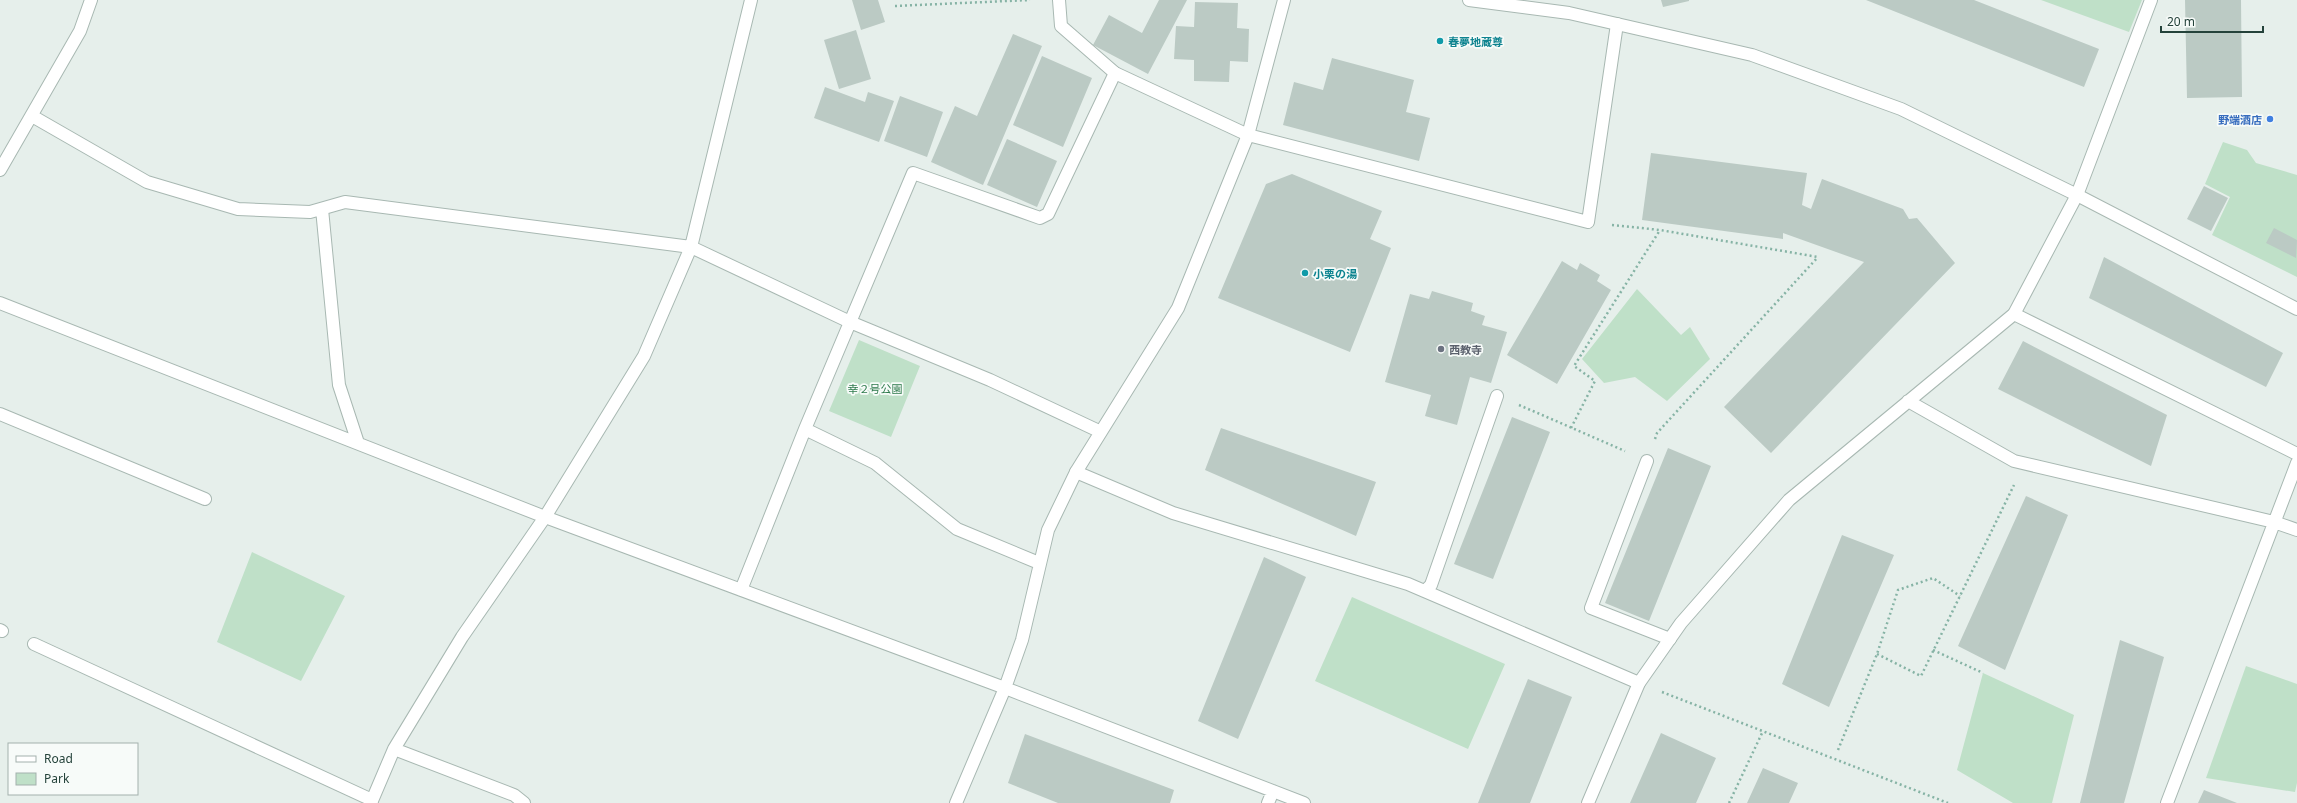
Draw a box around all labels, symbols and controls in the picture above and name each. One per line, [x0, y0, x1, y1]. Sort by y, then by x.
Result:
scale bar [2161, 8, 2263, 34]
text: 20 m [2167, 13, 2195, 30]
place label: 春夢地蔵尊 [1448, 34, 1503, 49]
marker: 春夢地蔵尊 [1435, 36, 1445, 46]
place label: 野端酒店 [2218, 112, 2262, 127]
marker: 野端酒店 [2265, 114, 2275, 124]
place label: 小栗の湯 [1313, 266, 1357, 281]
marker: 小栗の湯 [1300, 268, 1310, 278]
place label: 西教寺 [1449, 342, 1482, 357]
marker: 西教寺 [1436, 344, 1446, 354]
park label: 幸２号公園 [848, 381, 903, 396]
legend [8, 743, 138, 795]
text: Road [44, 750, 73, 767]
text: Park [44, 770, 70, 787]

